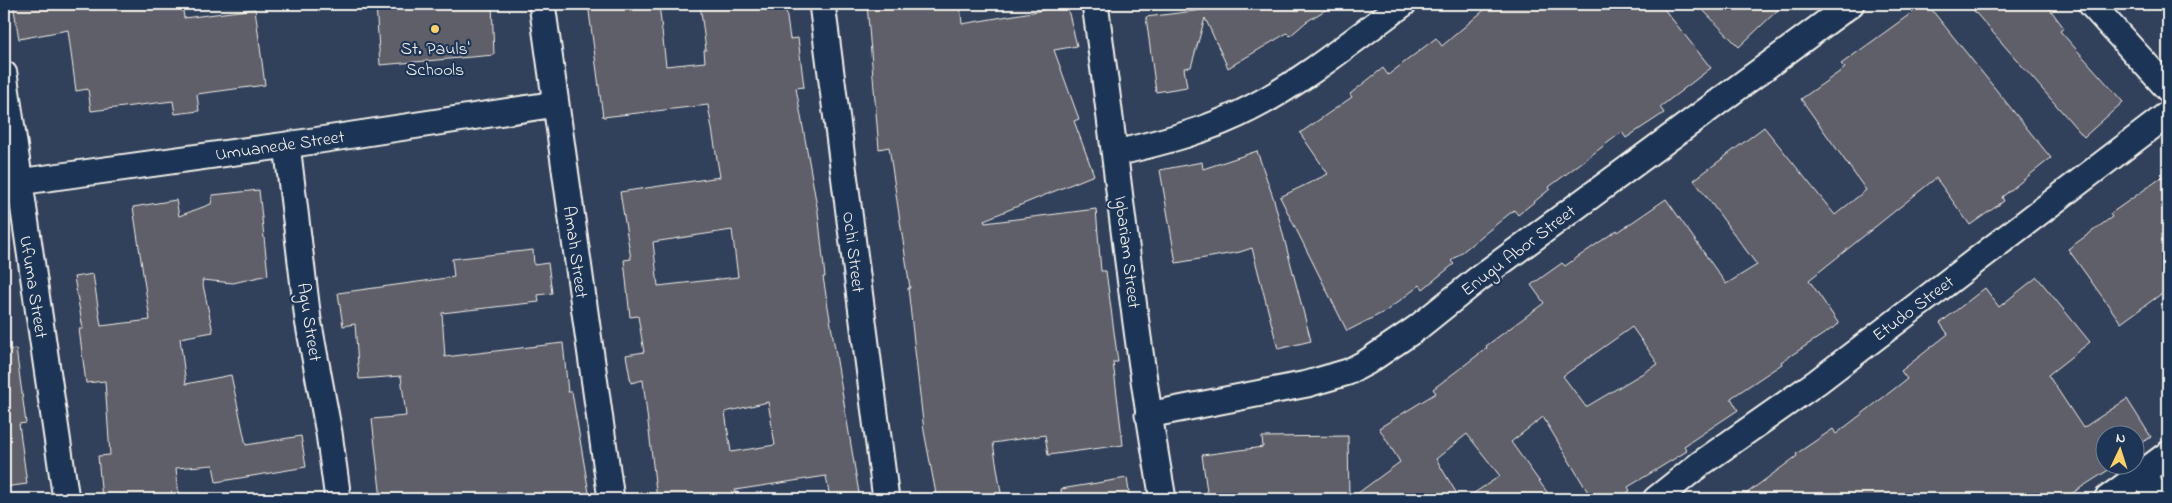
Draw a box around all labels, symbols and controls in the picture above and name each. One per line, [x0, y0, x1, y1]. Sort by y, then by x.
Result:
marker: St. Pauls' Schools [429, 23, 441, 35]
place label: St. Pauls' Schools [400, 37, 470, 84]
street label: Umuanede Street [214, 125, 347, 169]
street label: Igbariam Street [1105, 194, 1146, 310]
street label: Enugu Abor Street [1456, 200, 1583, 304]
street label: Amah Street [555, 204, 593, 300]
street label: Ochi Street [834, 210, 870, 294]
street label: Ufuma Street [11, 234, 53, 340]
street label: Etudo Street [1868, 270, 1961, 349]
street label: Agu Street [288, 281, 327, 364]
north arrow [2094, 426, 2144, 476]
text: N [2115, 428, 2126, 449]

